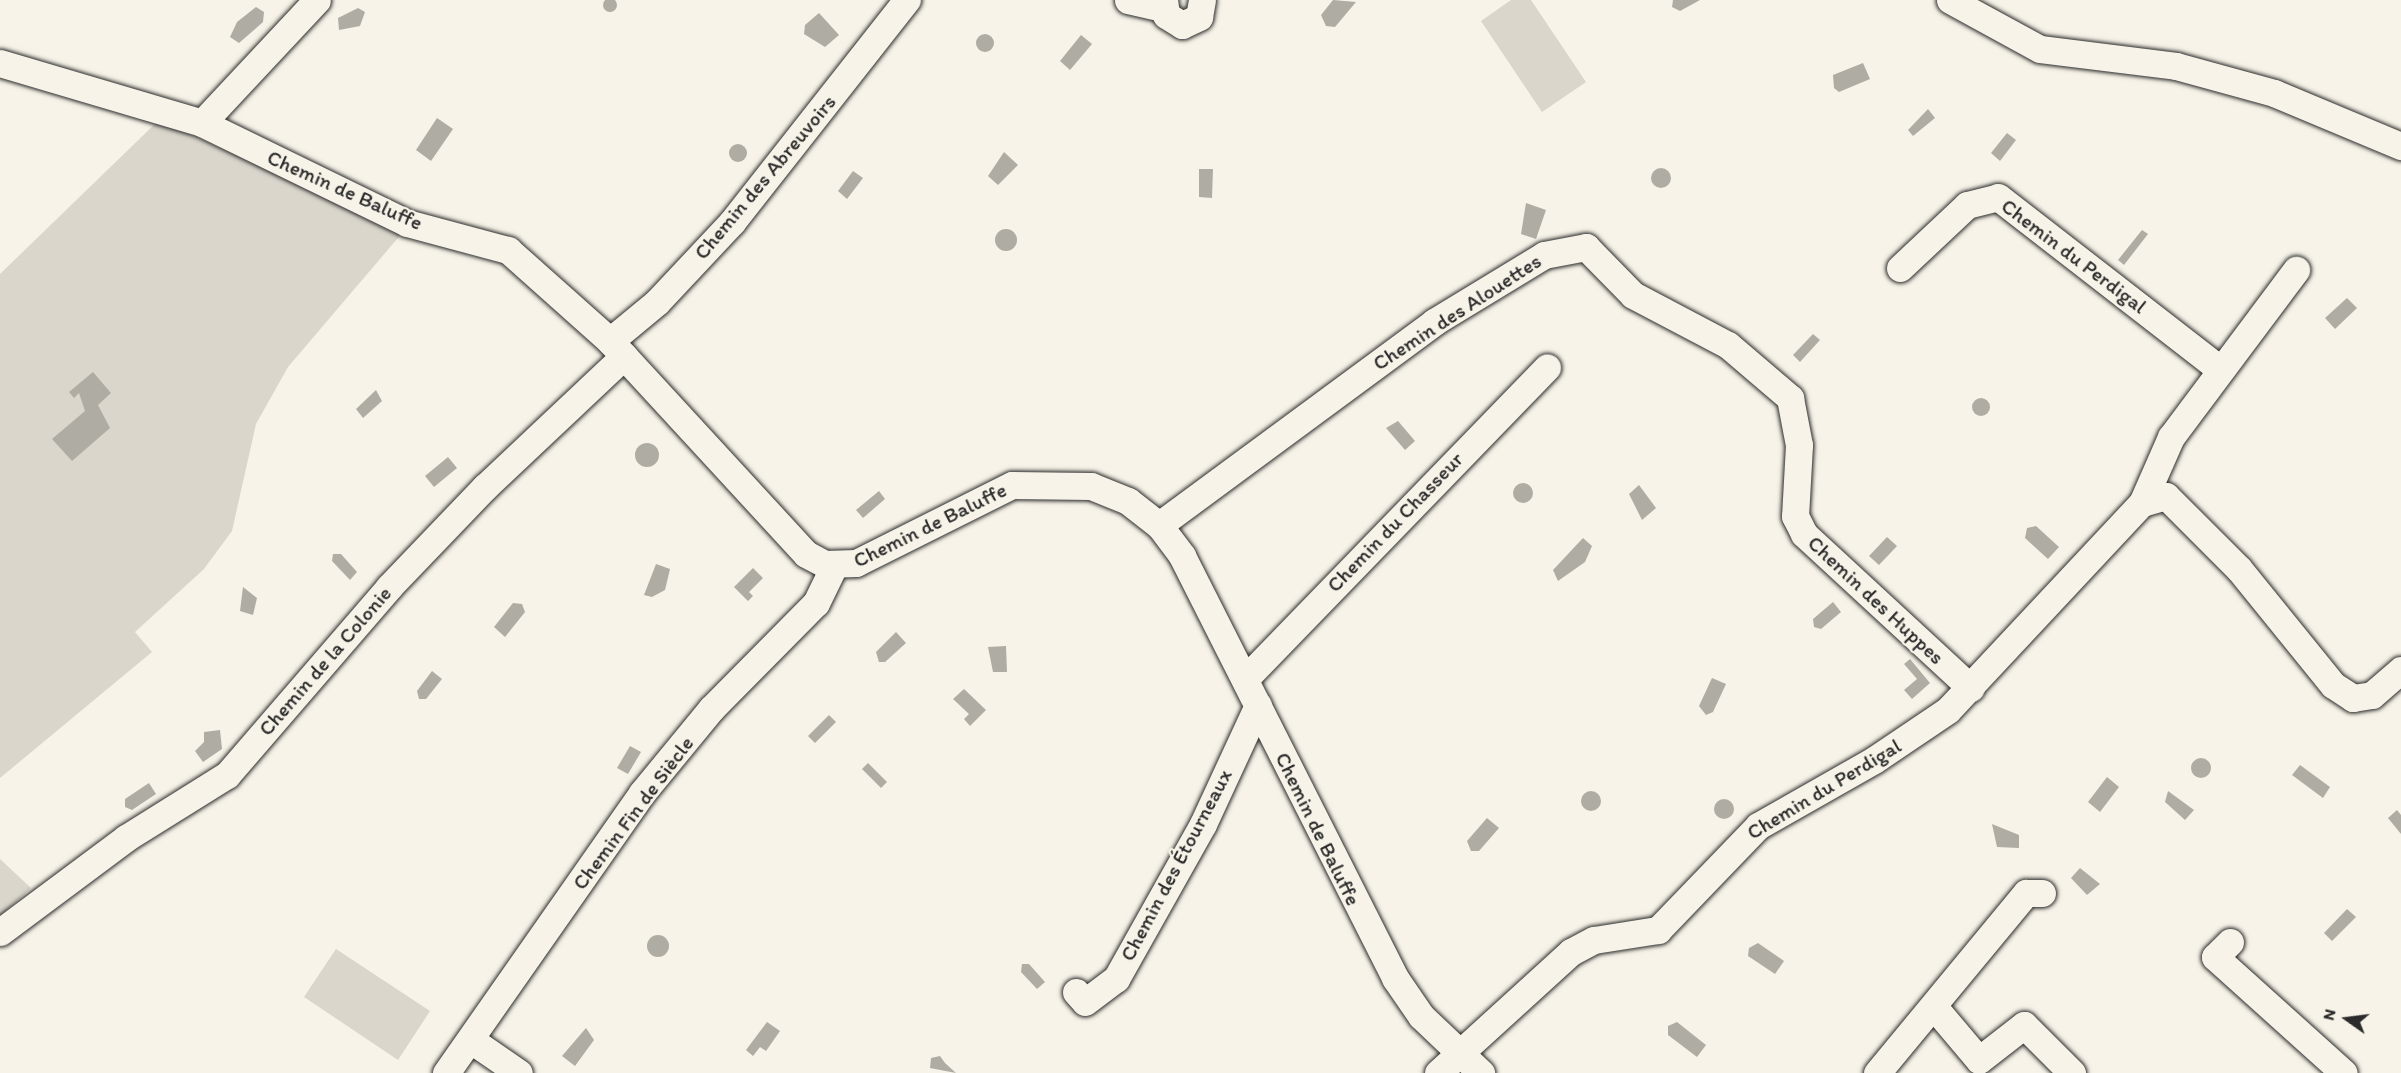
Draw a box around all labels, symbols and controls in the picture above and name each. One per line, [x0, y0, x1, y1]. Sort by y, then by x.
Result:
street label: Chemin des Abreuvoirs [689, 90, 841, 264]
street label: Chemin de Baluffe [263, 144, 427, 236]
street label: Chemin du Perdigal [1996, 193, 2152, 319]
street label: Chemin des Alouettes [1368, 248, 1546, 376]
street label: Chemin du Chasseur [1321, 446, 1469, 598]
street label: Chemin de Baluffe [849, 477, 1011, 573]
street label: Chemin des Huppes [1803, 531, 1949, 669]
street label: Chemin de la Colonie [254, 581, 396, 741]
street label: Chemin Fin de Siècle [567, 731, 699, 895]
street label: Chemin du Perdigal [1742, 733, 1906, 845]
street label: Chemin de Baluffe [1270, 748, 1366, 910]
street label: Chemin des Étourneaux [1115, 765, 1237, 965]
north arrow [2317, 989, 2377, 1049]
text: N [2319, 1007, 2340, 1022]

